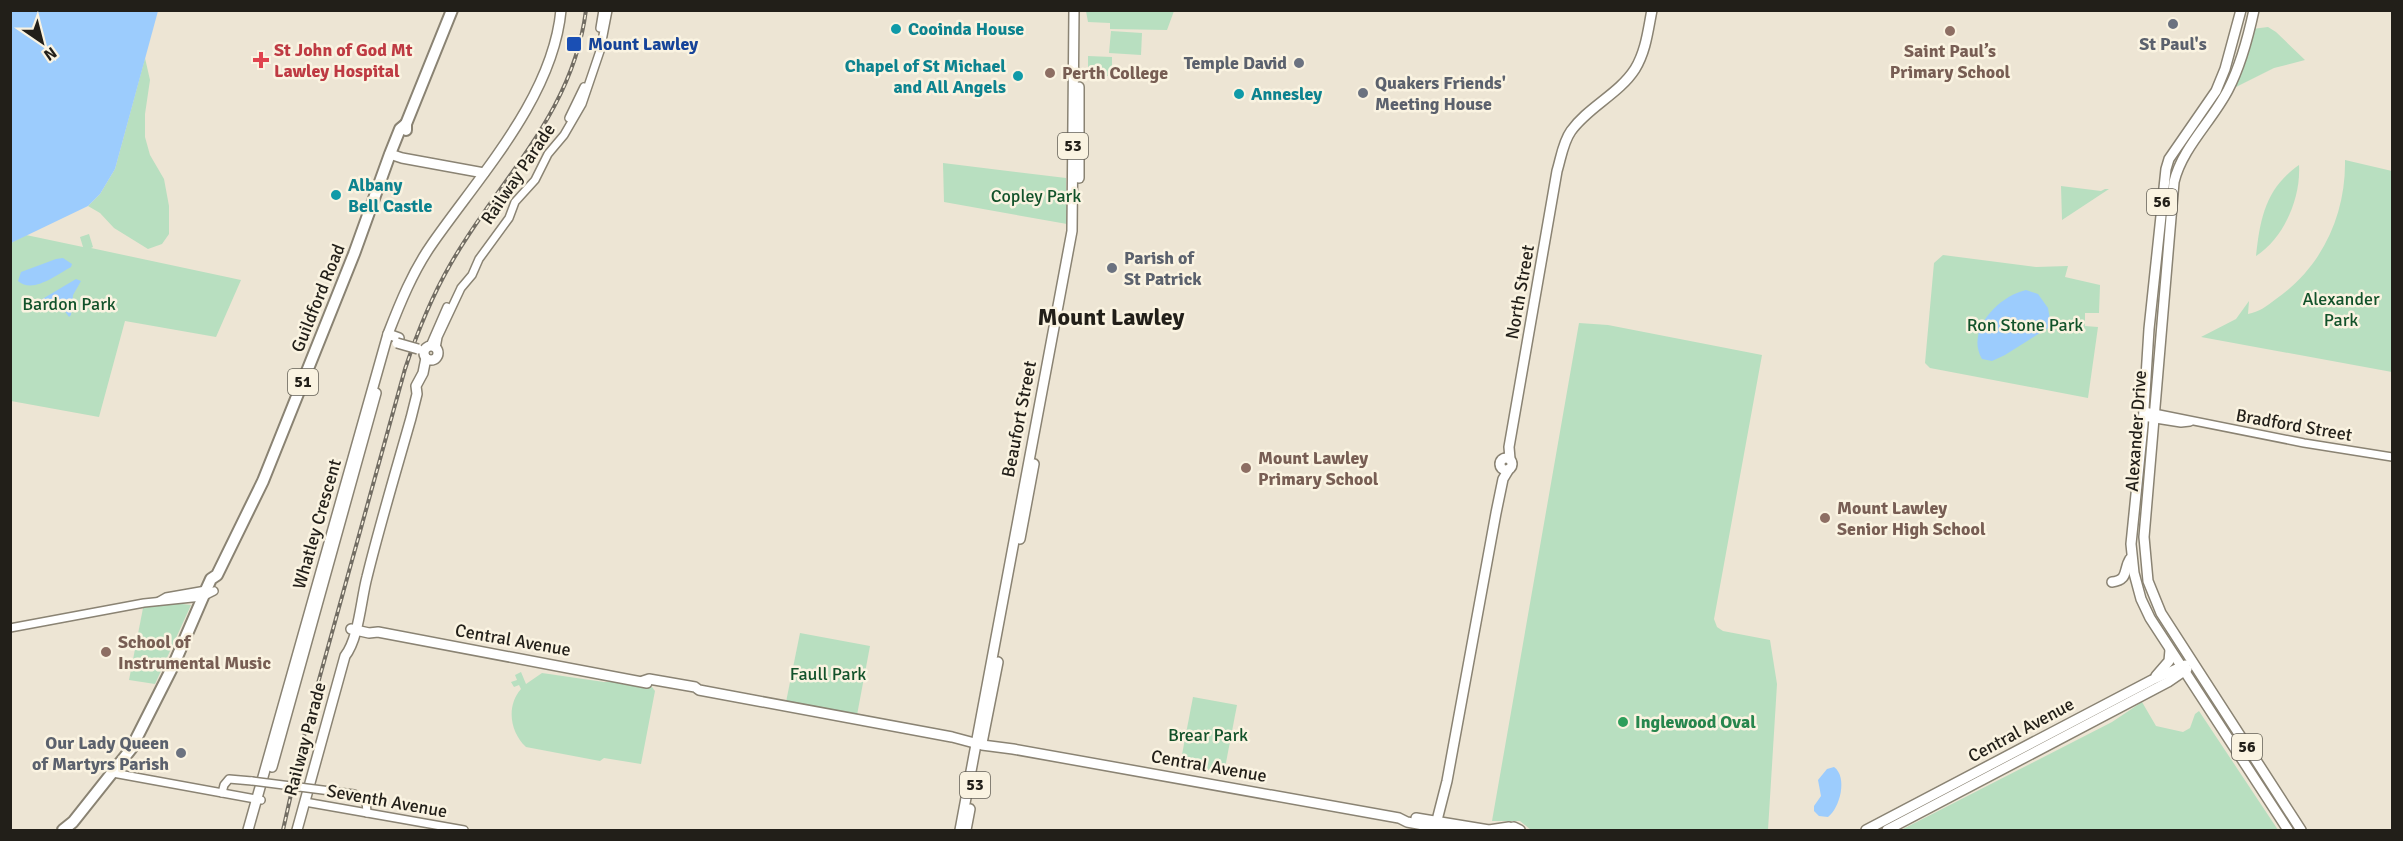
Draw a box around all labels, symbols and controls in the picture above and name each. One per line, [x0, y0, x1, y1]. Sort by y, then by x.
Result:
north arrow [12, 12, 72, 72]
marker: St Paul's [2166, 17, 2180, 31]
place label: Cooinda House [908, 18, 1024, 40]
marker: Cooinda House [889, 22, 903, 36]
marker: Saint Paul’s Primary School [1943, 24, 1957, 38]
place label: Mount Lawley [588, 33, 698, 55]
place label: St Paul's [2139, 33, 2207, 55]
marker: Mount Lawley [565, 35, 583, 53]
place label: St John of God Mt Lawley Hospital [274, 39, 413, 82]
place label: Saint Paul’s Primary School [1890, 40, 2011, 83]
text: N [40, 42, 60, 65]
marker: St John of God Mt Lawley Hospital [252, 51, 270, 69]
place label: Temple David [1184, 52, 1287, 74]
place label: Chapel of St Michael and All Angels [845, 55, 1006, 98]
marker: Temple David [1292, 56, 1306, 70]
place label: Perth College [1062, 62, 1168, 84]
marker: Perth College [1043, 66, 1057, 80]
marker: Chapel of St Michael and All Angels [1011, 69, 1025, 83]
place label: Quakers Friends' Meeting House [1375, 72, 1506, 115]
place label: Annesley [1251, 83, 1322, 105]
marker: Quakers Friends' Meeting House [1356, 86, 1370, 100]
marker: Annesley [1232, 87, 1246, 101]
street label: Railway Parade [476, 119, 560, 229]
road number: 53 [1058, 133, 1088, 159]
place label: Albany Bell Castle [348, 174, 432, 217]
park label: Copley Park [991, 185, 1081, 207]
marker: Albany Bell Castle [329, 188, 343, 202]
road number: 56 [2147, 189, 2177, 215]
street label: Guildford Road [286, 241, 350, 355]
street label: North Street [1501, 243, 1539, 341]
place label: Parish of St Patrick [1124, 247, 1202, 290]
marker: Parish of St Patrick [1105, 261, 1119, 275]
park label: Alexander Park [2302, 288, 2380, 331]
park label: Bardon Park [22, 293, 116, 315]
district label: Mount Lawley [1038, 302, 1184, 332]
park label: Ron Stone Park [1967, 314, 2083, 336]
street label: Beaufort Street [997, 359, 1041, 479]
road number: 51 [288, 369, 318, 395]
street label: Alexander Drive [2121, 370, 2151, 492]
street label: Bradford Street [2234, 404, 2354, 446]
place label: Mount Lawley Primary School [1258, 447, 1379, 490]
street label: Whatley Crescent [288, 456, 346, 592]
marker: Mount Lawley Primary School [1239, 461, 1253, 475]
place label: Mount Lawley Senior High School [1837, 497, 1986, 540]
marker: Mount Lawley Senior High School [1818, 511, 1832, 525]
street label: Central Avenue [453, 619, 573, 661]
place label: School of Instrumental Music [118, 631, 271, 674]
marker: School of Instrumental Music [99, 645, 113, 659]
park label: Faull Park [790, 663, 866, 685]
street label: Railway Parade [279, 680, 331, 798]
street label: Central Avenue [1964, 693, 2078, 767]
place label: Inglewood Oval [1635, 711, 1756, 733]
marker: Inglewood Oval [1616, 715, 1630, 729]
park label: Brear Park [1168, 724, 1248, 746]
place label: Our Lady Queen of Martyrs Parish [32, 732, 169, 775]
road number: 56 [2232, 734, 2262, 760]
street label: Central Avenue [1149, 745, 1269, 787]
marker: Our Lady Queen of Martyrs Parish [174, 746, 188, 760]
road number: 53 [960, 772, 990, 798]
street label: Seventh Avenue [325, 780, 449, 822]

